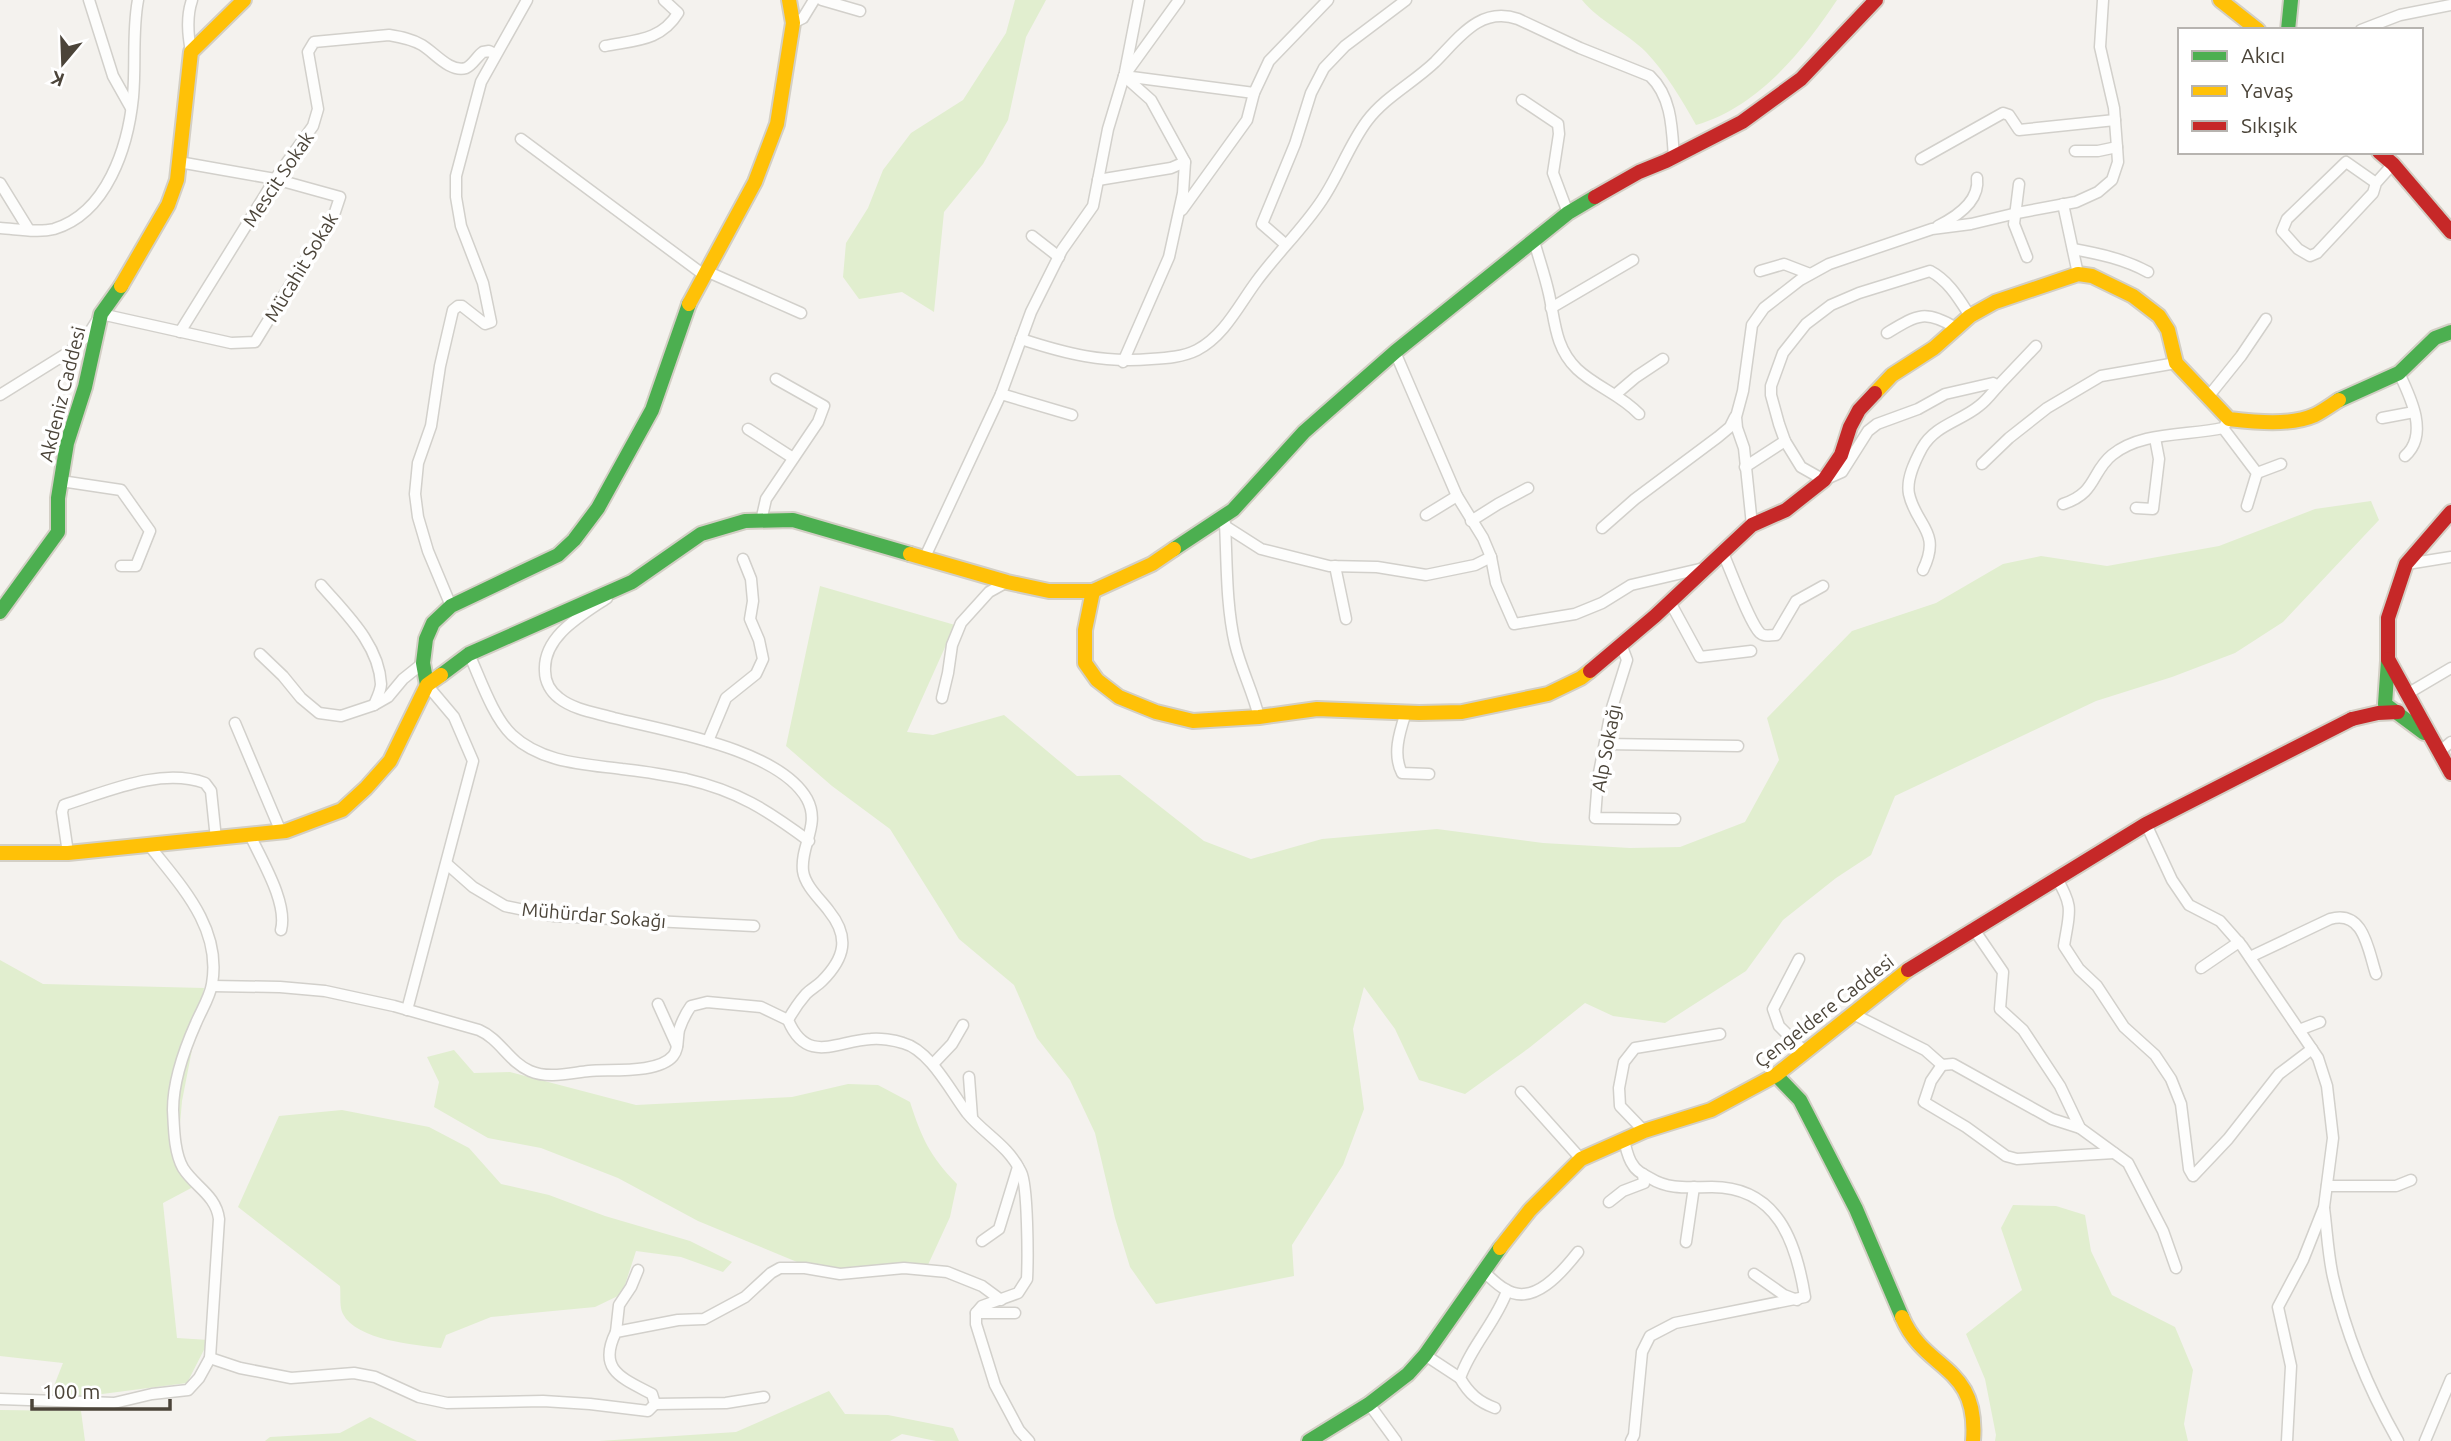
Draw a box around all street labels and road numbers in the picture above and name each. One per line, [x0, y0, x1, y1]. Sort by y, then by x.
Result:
street label: Mescit Sokak [238, 127, 318, 231]
street label: Mücahit Sokak [260, 208, 342, 325]
street label: Akdeniz Caddesi [35, 324, 89, 464]
street label: Alp Sokağı [1587, 702, 1625, 794]
street label: Mühürdar Sokağı [521, 898, 667, 932]
street label: Çengeldere Caddesi [1750, 950, 1898, 1072]

